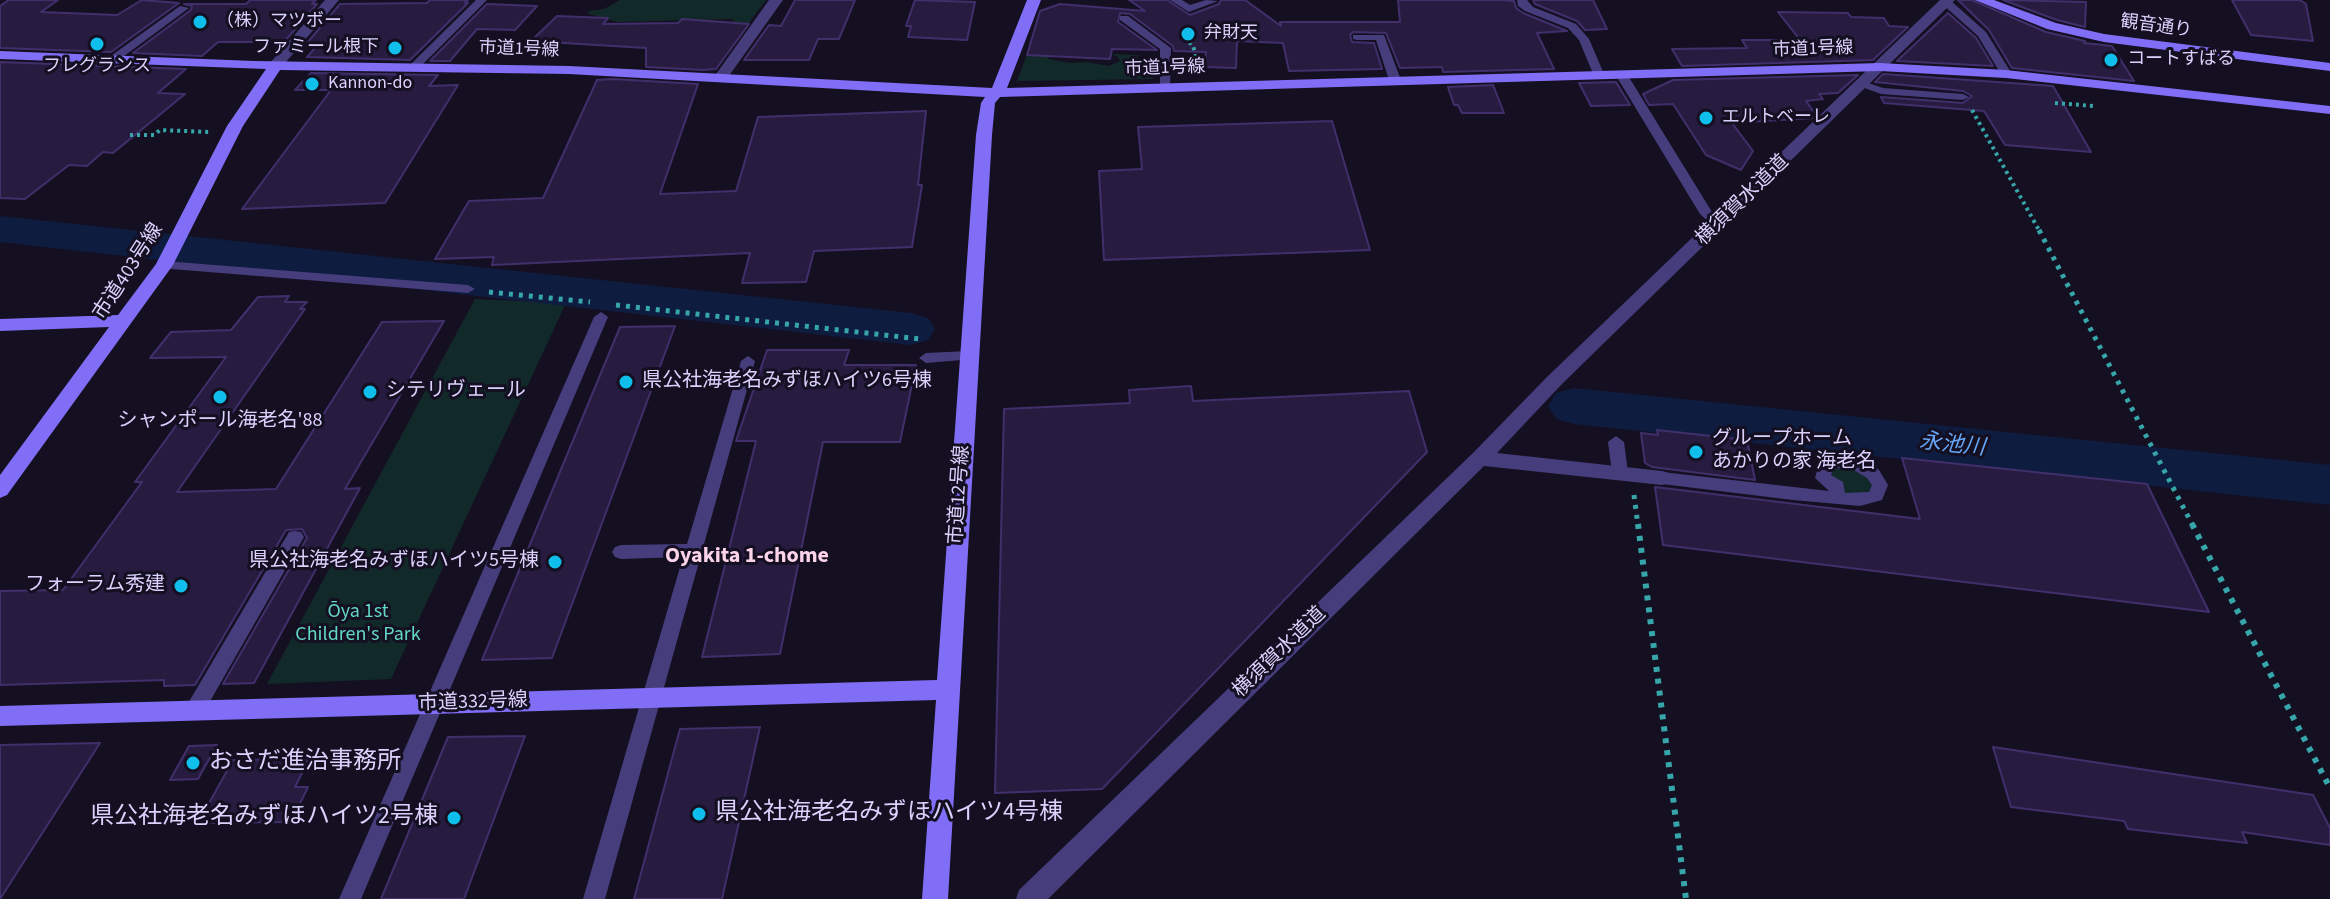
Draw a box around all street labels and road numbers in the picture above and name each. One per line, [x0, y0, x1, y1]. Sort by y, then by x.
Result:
street label: 観音通り [2119, 11, 2193, 43]
street label: 市道1号線 [478, 38, 560, 62]
street label: 市道1号線 [1772, 38, 1854, 62]
street label: 市道1号線 [1124, 57, 1206, 81]
street label: 横須賀水道道 [1692, 151, 1794, 251]
street label: 市道403号線 [89, 219, 169, 325]
street label: 市道12号線 [945, 444, 975, 546]
street label: 横須賀水道道 [1229, 603, 1331, 703]
street label: 市道332号線 [418, 689, 528, 717]

